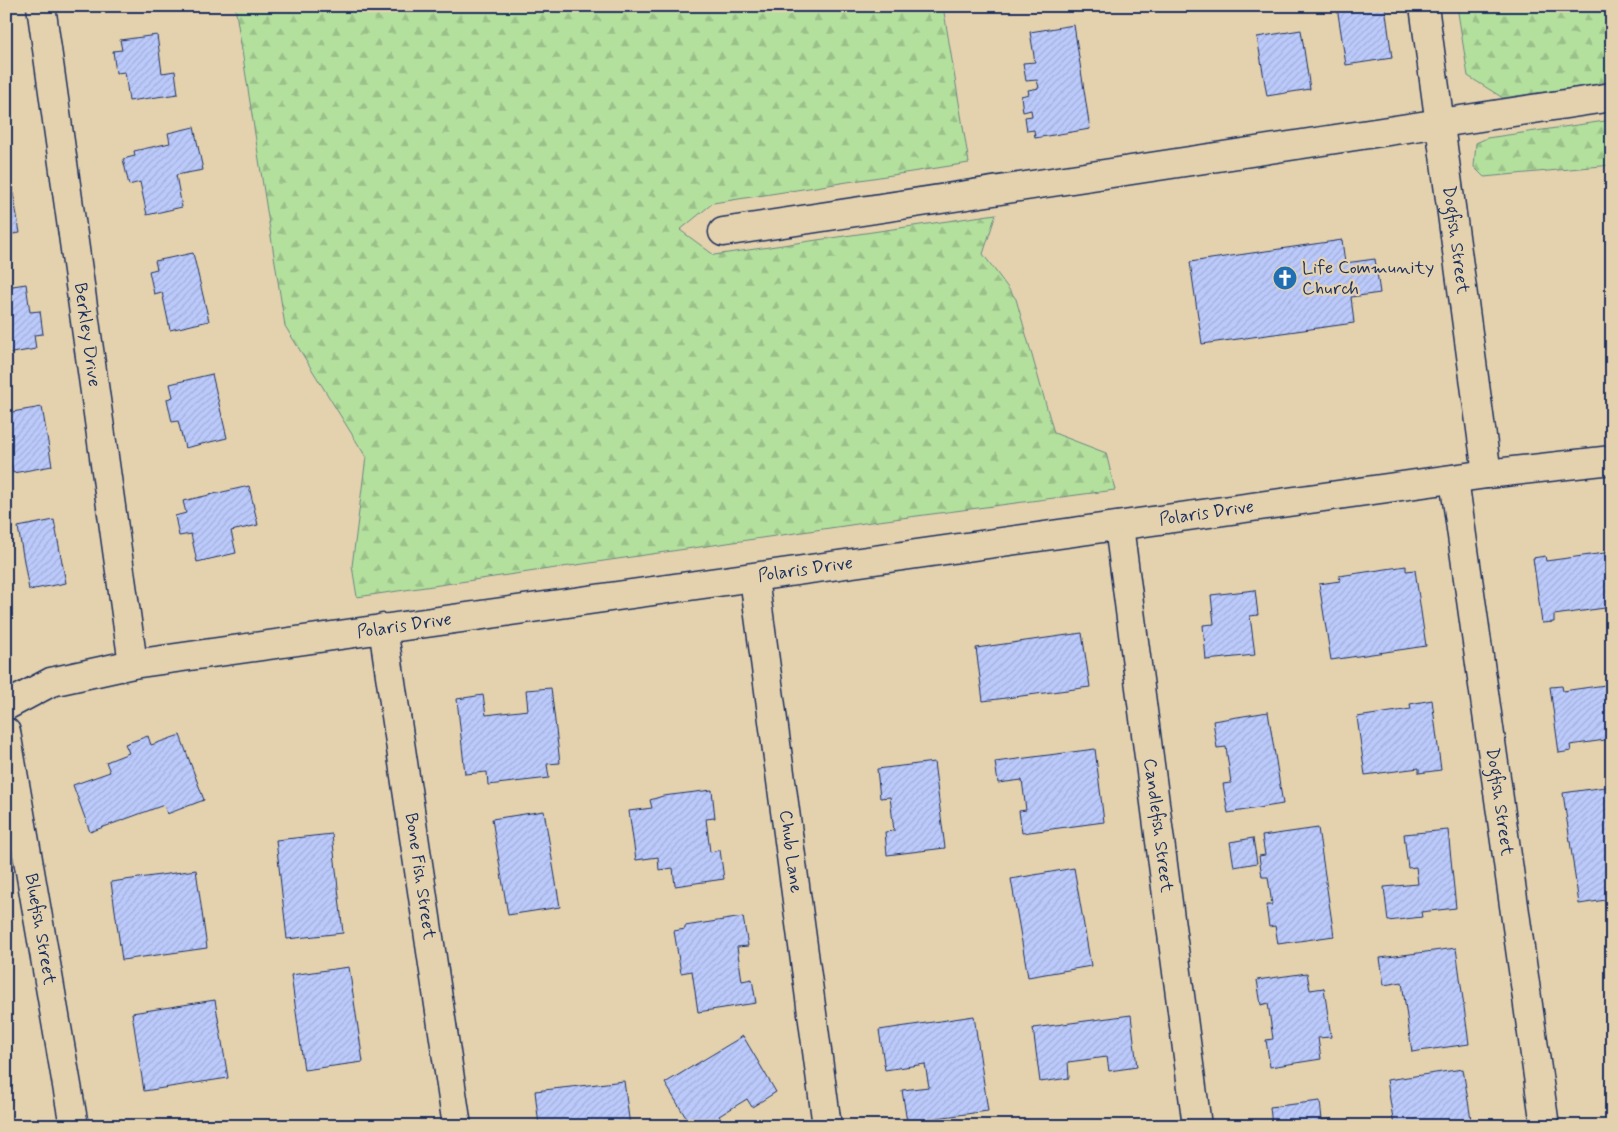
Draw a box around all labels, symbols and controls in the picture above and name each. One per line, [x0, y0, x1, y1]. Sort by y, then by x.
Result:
street label: Dogfish Street [1436, 184, 1475, 296]
place label: Life Community Church [1302, 256, 1434, 301]
church icon: Life Community Church [1272, 265, 1298, 291]
street label: Berkley Drive [68, 281, 106, 388]
street label: Polaris Drive [1158, 495, 1255, 532]
street label: Polaris Drive [757, 551, 854, 588]
street label: Polaris Drive [355, 607, 453, 644]
street label: Dogfish Street [1480, 746, 1519, 858]
street label: Candlefish Street [1137, 757, 1179, 894]
street label: Chub Lane [773, 809, 808, 895]
street label: Bone Fish Street [399, 811, 441, 942]
street label: Bluefish Street [19, 872, 61, 987]

